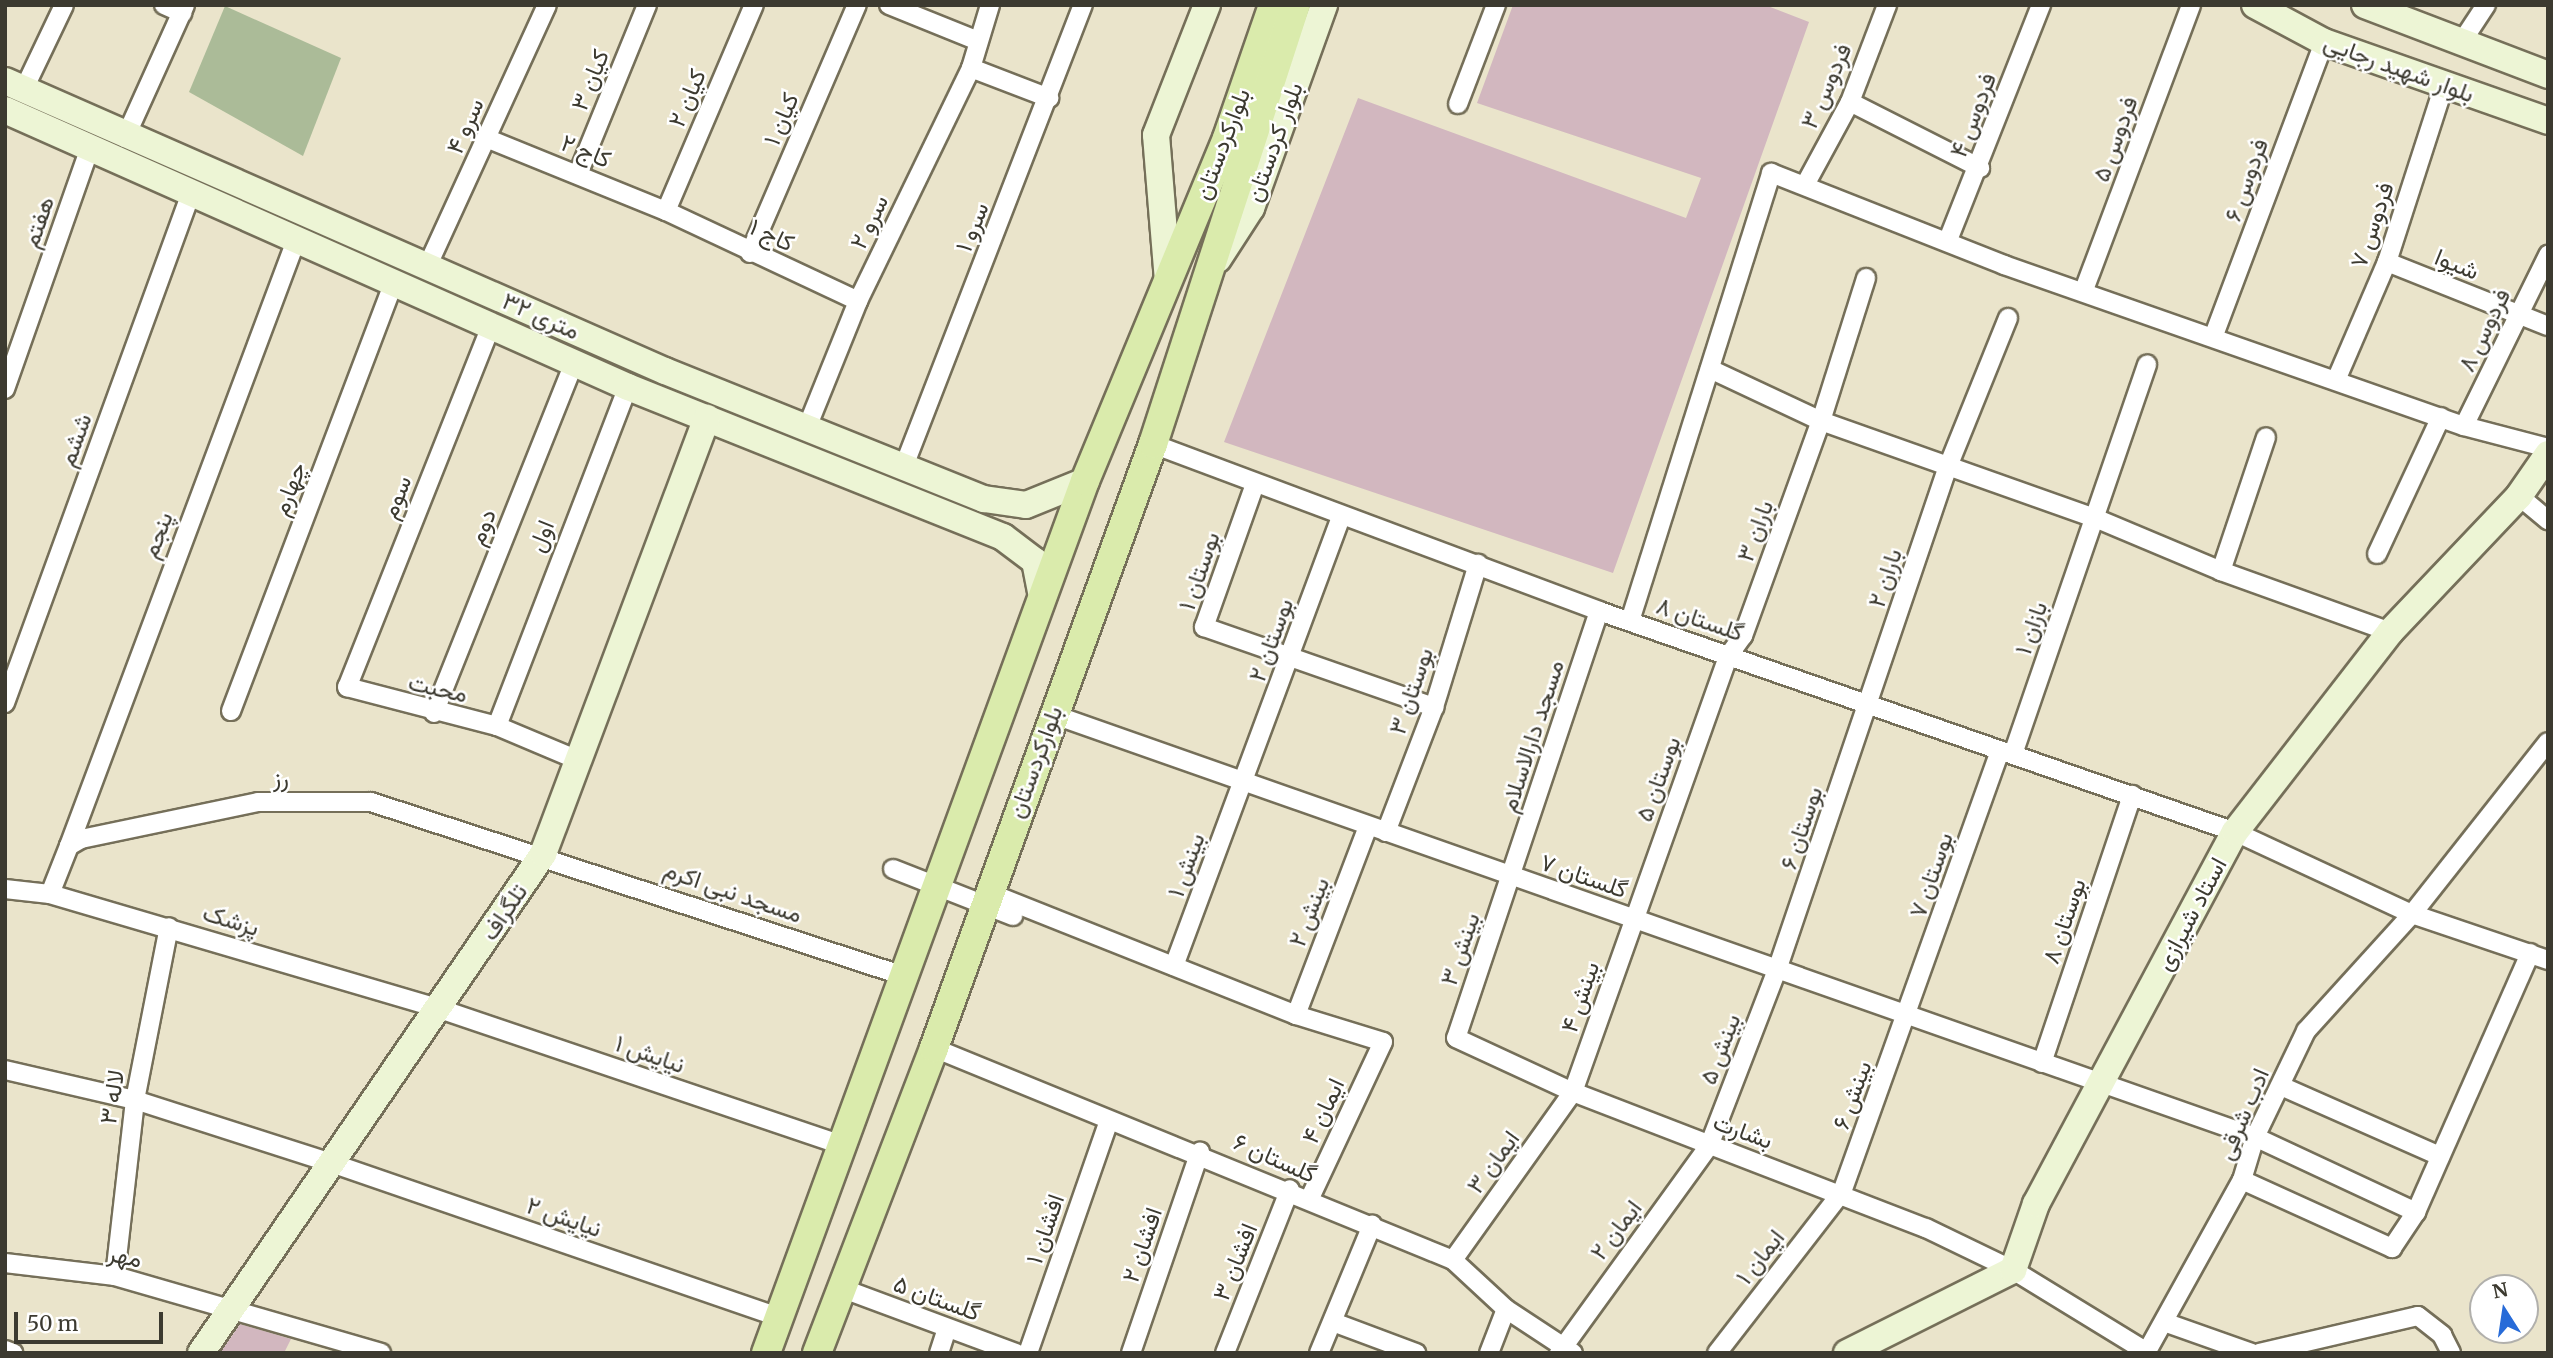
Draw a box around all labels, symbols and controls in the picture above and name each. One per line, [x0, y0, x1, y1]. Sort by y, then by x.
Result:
street label: بلوار شهید رجایی [2320, 27, 2478, 109]
street label: فردوس ۳ [1794, 39, 1858, 133]
street label: کیان ۳ [565, 45, 615, 115]
street label: کیان ۲ [662, 65, 712, 131]
street label: فردوس ۴ [1944, 69, 2002, 161]
street label: بلوار کردستان [1239, 78, 1309, 206]
street label: بلوارکردستان [1188, 84, 1256, 204]
street label: کیان ۱ [757, 88, 805, 150]
street label: فردوس ۵ [2086, 92, 2144, 186]
street label: سرو ۴ [440, 94, 490, 158]
street label: کاج ۲ [557, 128, 615, 174]
street label: فردوس ۶ [2218, 135, 2274, 225]
street label: فردوس ۷ [2344, 178, 2400, 272]
street label: سرو ۲ [844, 190, 894, 254]
street label: هفتم [16, 193, 60, 251]
street label: سرو ۱ [949, 198, 995, 256]
street label: کاج ۱ [745, 212, 799, 258]
street label: شیوا [2431, 242, 2483, 286]
street label: فردوس ۸ [2452, 284, 2516, 376]
street label: ۳۲ متری [498, 286, 584, 346]
street label: ششم [52, 410, 98, 470]
street label: چهارم [266, 458, 312, 520]
street label: سوم [374, 471, 418, 523]
street label: باران ۳ [1731, 496, 1779, 566]
street label: دوم [462, 505, 502, 549]
street label: پنجم [135, 508, 179, 562]
street label: اول [522, 516, 560, 556]
street label: بوستان ۱ [1172, 528, 1226, 614]
street label: باران ۲ [1862, 545, 1908, 611]
street label: گلستان ۸ [1653, 591, 1747, 647]
street label: بوستان ۲ [1243, 594, 1299, 686]
street label: بازان ۱ [2009, 598, 2053, 658]
street label: بوستان ۳ [1383, 644, 1439, 738]
street label: مسجد دارالاسلام [1494, 656, 1570, 816]
street label: محبت [406, 667, 470, 709]
street label: بلوارکردستان [1001, 702, 1069, 822]
street label: بوستان ۵ [1629, 733, 1687, 825]
street label: رز [273, 764, 289, 792]
street label: بوستان ۶ [1773, 783, 1829, 873]
street label: بینش ۱ [1161, 829, 1211, 901]
street label: بوستان ۷ [1903, 829, 1959, 921]
street label: گلستان ۷ [1537, 848, 1631, 904]
street label: استاد شیرازی [2149, 853, 2233, 975]
street label: مسجد نبی اکرم [660, 855, 806, 929]
street label: بینش ۲ [1283, 873, 1335, 951]
street label: بوستان ۸ [2036, 875, 2092, 967]
street label: تلگراف [475, 878, 533, 946]
street label: پزشک [199, 898, 263, 942]
street label: بینش ۳ [1434, 909, 1486, 989]
street label: بینش ۴ [1555, 958, 1605, 1036]
street label: بینش ۵ [1693, 1010, 1747, 1088]
street label: نیایش ۱ [611, 1029, 689, 1079]
street label: بینش ۶ [1826, 1057, 1878, 1133]
street label: ادب شرقی [2211, 1064, 2275, 1164]
street label: لاله ۳ [94, 1068, 130, 1126]
street label: ایمان ۴ [1295, 1074, 1351, 1148]
street label: بشارت [1709, 1107, 1777, 1155]
street label: ایمان ۳ [1461, 1125, 1525, 1199]
street label: گلستان ۶ [1229, 1127, 1321, 1189]
street label: افشان ۱ [1020, 1190, 1070, 1268]
street label: نیایش ۲ [523, 1191, 605, 1243]
street label: ایمان ۲ [1584, 1194, 1648, 1266]
street label: افشان ۲ [1116, 1204, 1168, 1286]
street label: افشان ۳ [1207, 1219, 1263, 1305]
street label: ایمان ۱ [1730, 1224, 1790, 1290]
street label: مهر [105, 1238, 145, 1274]
street label: گلستان ۵ [890, 1269, 984, 1327]
north arrow [2469, 1274, 2539, 1344]
text: N [2490, 1277, 2510, 1304]
scale bar [18, 1298, 166, 1342]
text: 50 m [27, 1310, 78, 1337]

